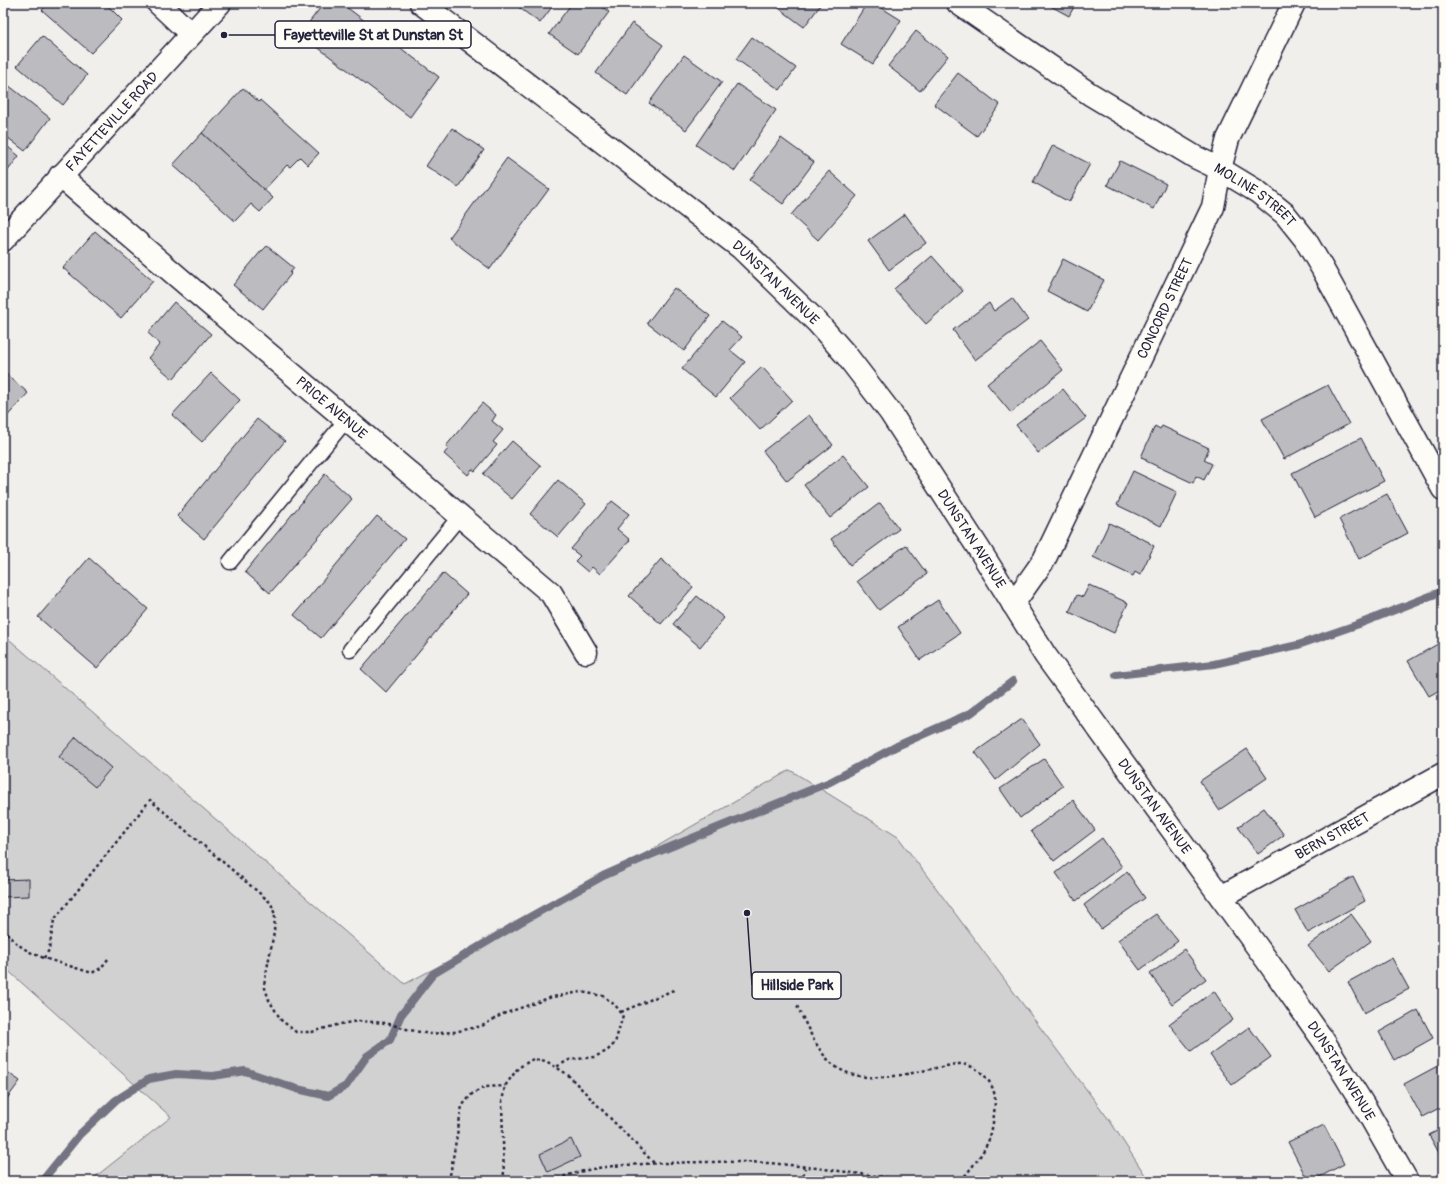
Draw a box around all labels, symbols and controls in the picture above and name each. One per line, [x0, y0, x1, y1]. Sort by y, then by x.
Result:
callout: Fayetteville St at Dunstan St [275, 21, 471, 48]
text: Fayetteville St at Dunstan St [283, 26, 464, 45]
street label: FAYETTEVILLE ROAD [62, 68, 162, 175]
street label: MOLINE STREET [1211, 160, 1299, 230]
street label: DUNSTAN AVENUE [729, 237, 822, 328]
street label: CONCORD STREET [1134, 255, 1196, 362]
street label: PRICE AVENUE [292, 373, 371, 443]
street label: DUNSTAN AVENUE [934, 486, 1009, 592]
street label: DUNSTAN AVENUE [1114, 755, 1195, 857]
street label: BERN STREET [1292, 808, 1373, 863]
callout: Hillside Park [752, 972, 841, 999]
text: Hillside Park [760, 976, 834, 995]
street label: DUNSTAN AVENUE [1303, 1018, 1379, 1123]

